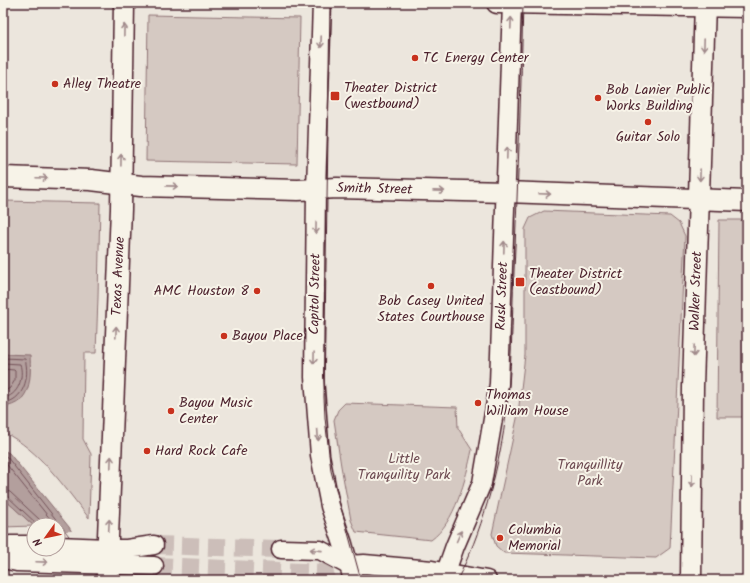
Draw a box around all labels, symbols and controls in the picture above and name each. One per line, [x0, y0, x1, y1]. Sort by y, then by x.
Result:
one-way arrow [507, 17, 515, 30]
one-way arrow [120, 24, 128, 37]
one-way arrow [317, 35, 325, 48]
one-way arrow [700, 38, 708, 51]
place label: TC Energy Center [423, 47, 530, 69]
marker: TC Energy Center [410, 53, 420, 63]
place label: Alley Theatre [63, 73, 142, 95]
place label: Theater District (westbound) [344, 77, 438, 115]
marker: Alley Theatre [50, 79, 60, 89]
place label: Bob Lanier Public Works Building [606, 79, 710, 117]
marker: Theater District (westbound) [329, 90, 341, 102]
marker: Bob Lanier Public Works Building [593, 93, 603, 103]
marker: Guitar Solo [643, 117, 653, 127]
place label: Guitar Solo [616, 126, 680, 148]
one-way arrow [503, 147, 511, 160]
one-way arrow [118, 154, 125, 167]
one-way arrow [696, 168, 704, 181]
one-way arrow [35, 174, 48, 182]
street label: Smith Street [336, 177, 413, 201]
one-way arrow [165, 183, 178, 190]
one-way arrow [432, 187, 445, 194]
one-way arrow [538, 190, 551, 198]
one-way arrow [312, 221, 320, 234]
street label: Texas Avenue [106, 236, 131, 316]
one-way arrow [500, 241, 508, 254]
street label: Walker Street [684, 250, 708, 331]
street label: Capitol Street [303, 253, 327, 335]
street label: Rusk Street [490, 261, 514, 331]
place label: Theater District (eastbound) [529, 263, 623, 301]
marker: Theater District (eastbound) [514, 276, 526, 288]
place label: AMC Houston 8 [154, 280, 250, 302]
marker: Bob Casey United States Courthouse [426, 281, 436, 291]
marker: AMC Houston 8 [252, 286, 262, 296]
place label: Bob Casey United States Courthouse [377, 290, 485, 328]
place label: Bayou Place [232, 325, 304, 347]
one-way arrow [112, 326, 120, 339]
marker: Bayou Place [219, 331, 229, 341]
one-way arrow [691, 344, 698, 357]
one-way arrow [310, 351, 318, 364]
place label: Thomas William House [486, 384, 569, 422]
place label: Bayou Music Center [179, 392, 253, 430]
marker: Thomas William House [473, 398, 483, 408]
marker: Bayou Music Center [166, 406, 176, 416]
one-way arrow [315, 428, 322, 441]
place label: Hard Rock Cafe [155, 440, 248, 462]
marker: Hard Rock Cafe [142, 446, 152, 456]
park label: Little Tranquility Park [358, 448, 451, 486]
park label: Tranquillity Park [557, 454, 623, 492]
one-way arrow [107, 456, 115, 469]
one-way arrow [688, 474, 696, 487]
north arrow [26, 517, 66, 557]
one-way arrow [105, 519, 112, 532]
place label: Columbia Memorial [508, 519, 561, 557]
one-way arrow [456, 531, 463, 543]
marker: Columbia Memorial [495, 533, 505, 543]
text: N [29, 534, 48, 550]
one-way arrow [310, 547, 323, 554]
one-way arrow [35, 559, 48, 566]

